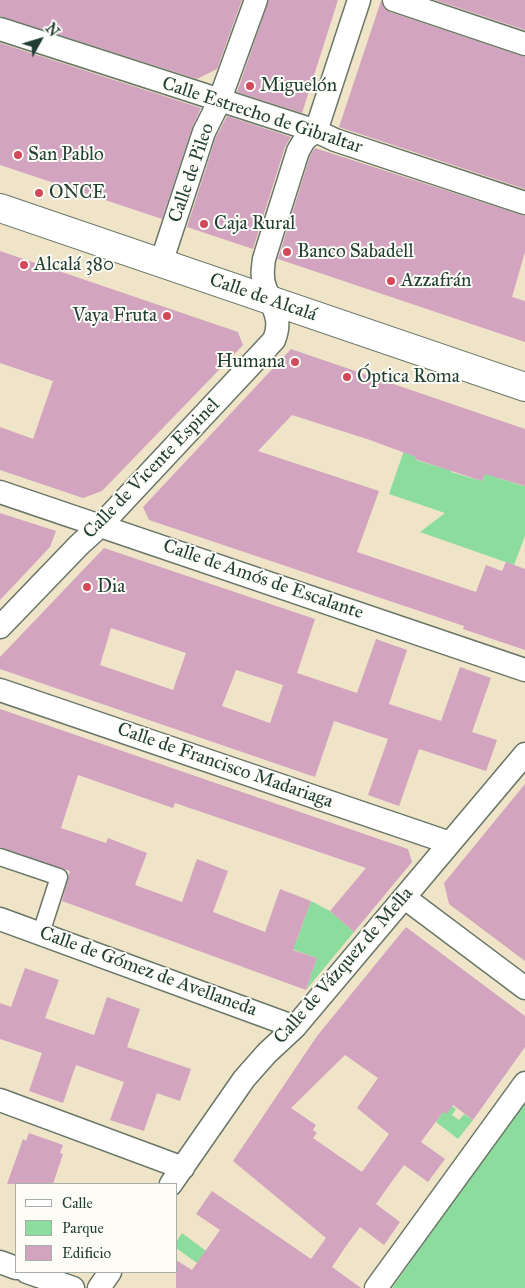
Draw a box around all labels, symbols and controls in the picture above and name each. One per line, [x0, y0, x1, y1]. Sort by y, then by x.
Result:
north arrow [15, 15, 65, 65]
text: N [42, 20, 62, 40]
street label: Calle Estrecho de Gibraltar [159, 73, 365, 159]
place label: Miguelón [260, 75, 337, 97]
marker: Miguelón [244, 80, 256, 92]
street label: Calle de Pileo [164, 120, 220, 226]
place label: San Pablo [28, 144, 104, 166]
marker: San Pablo [12, 149, 24, 161]
place label: ONCE [49, 182, 106, 204]
marker: ONCE [33, 187, 45, 199]
place label: Caja Rural [214, 213, 295, 235]
marker: Caja Rural [198, 218, 210, 230]
place label: Banco Sabadell [297, 241, 414, 263]
marker: Banco Sabadell [281, 246, 293, 258]
place label: Alcalá 380 [34, 254, 114, 276]
marker: Alcalá 380 [18, 259, 30, 271]
street label: Calle de Alcalá [206, 269, 320, 327]
place label: Azzafrán [401, 270, 471, 292]
marker: Azzafrán [385, 275, 397, 287]
place label: Vaya Fruta [72, 305, 157, 327]
marker: Vaya Fruta [161, 310, 173, 322]
place label: Humana [216, 351, 285, 373]
marker: Humana [289, 356, 301, 368]
place label: Óptica Roma [357, 366, 460, 388]
marker: Óptica Roma [341, 371, 353, 383]
street label: Calle de Vicente Espinel [79, 394, 225, 544]
street label: Calle de Amós de Escalante [160, 535, 366, 625]
place label: Dia [97, 576, 125, 598]
marker: Dia [81, 581, 93, 593]
street label: Calle de Francisco Madariaga [114, 718, 336, 814]
street label: Calle de Vázquez de Mella [270, 883, 418, 1049]
street label: Calle de Gómez de Avellaneda [36, 922, 260, 1022]
legend [15, 1183, 178, 1273]
text: Calle [62, 1194, 93, 1212]
text: Parque [62, 1219, 104, 1237]
text: Edificio [62, 1244, 111, 1262]

